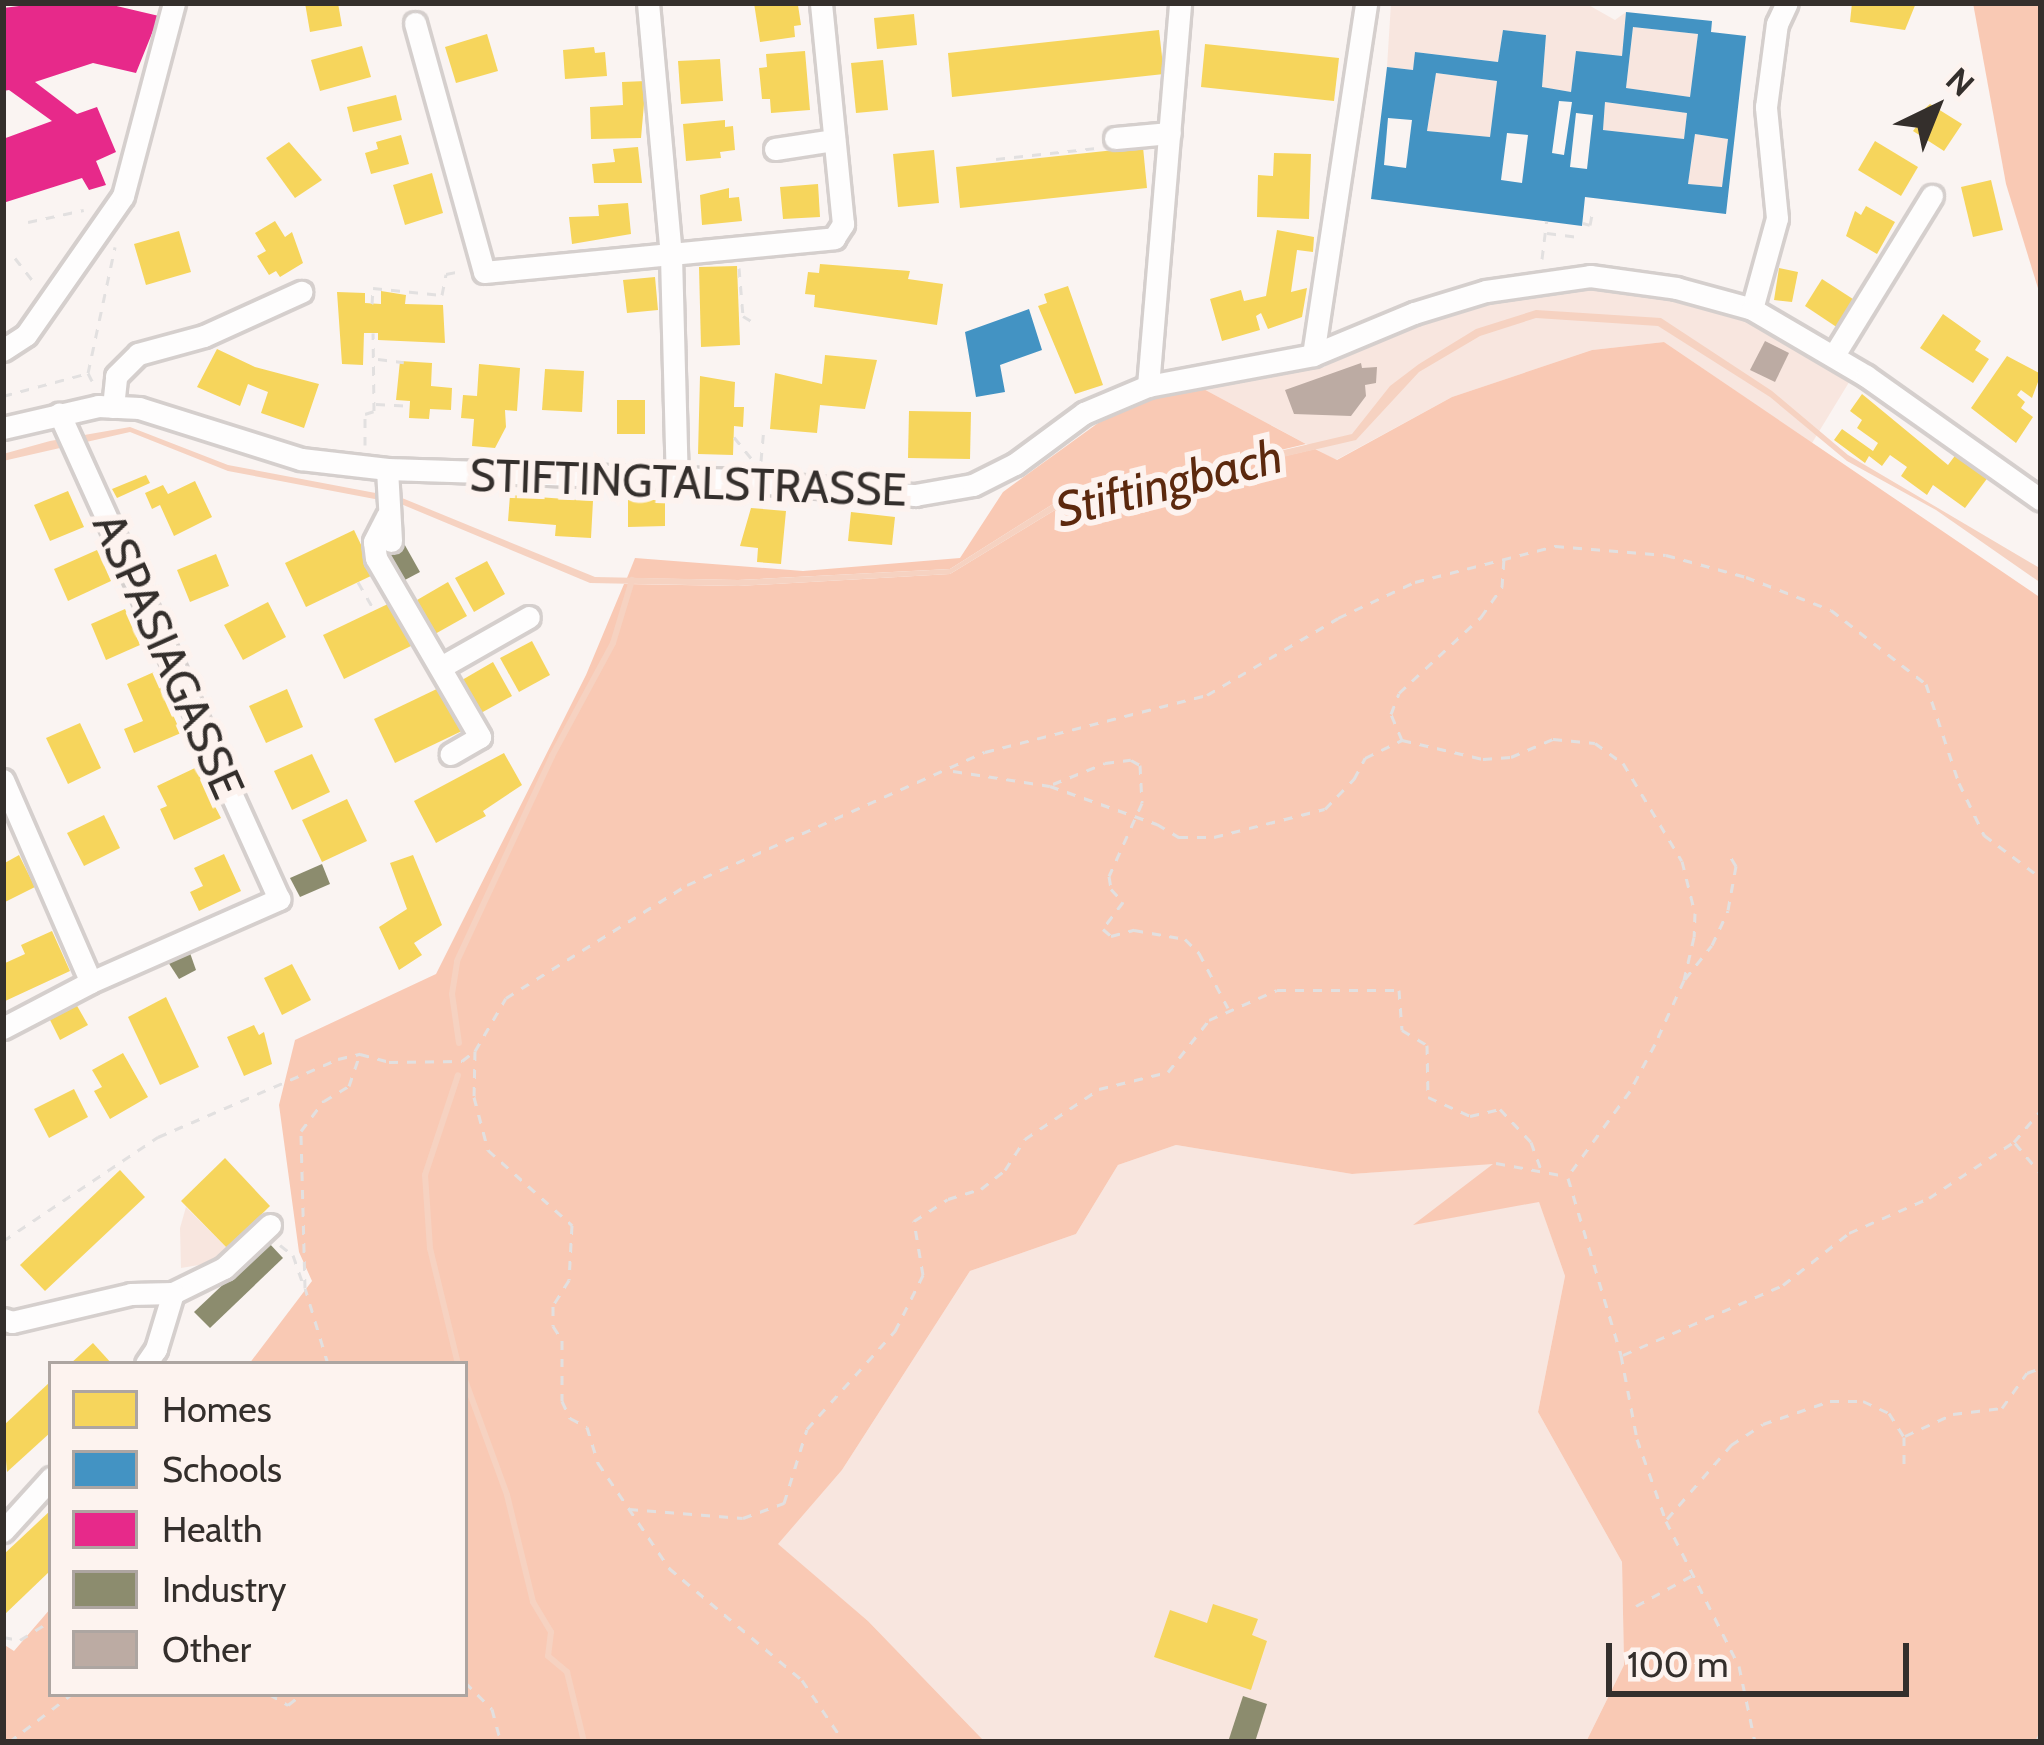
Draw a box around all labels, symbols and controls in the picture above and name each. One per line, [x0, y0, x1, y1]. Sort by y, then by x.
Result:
north arrow [1876, 48, 1996, 168]
text: N [1938, 59, 1983, 104]
water label: Stiftingbach [1050, 427, 1288, 539]
street label: STIFTINGTALSTRASSE [469, 448, 907, 518]
street label: ASPASIAGASSE [81, 505, 255, 807]
legend [48, 1361, 468, 1697]
text: Homes [162, 1387, 272, 1431]
text: Schools [162, 1447, 282, 1491]
text: Health [162, 1507, 263, 1551]
text: Industry [162, 1567, 286, 1611]
scale bar [1612, 1619, 1915, 1693]
text: Other [162, 1627, 251, 1671]
text: 100 m [1627, 1642, 1729, 1686]

